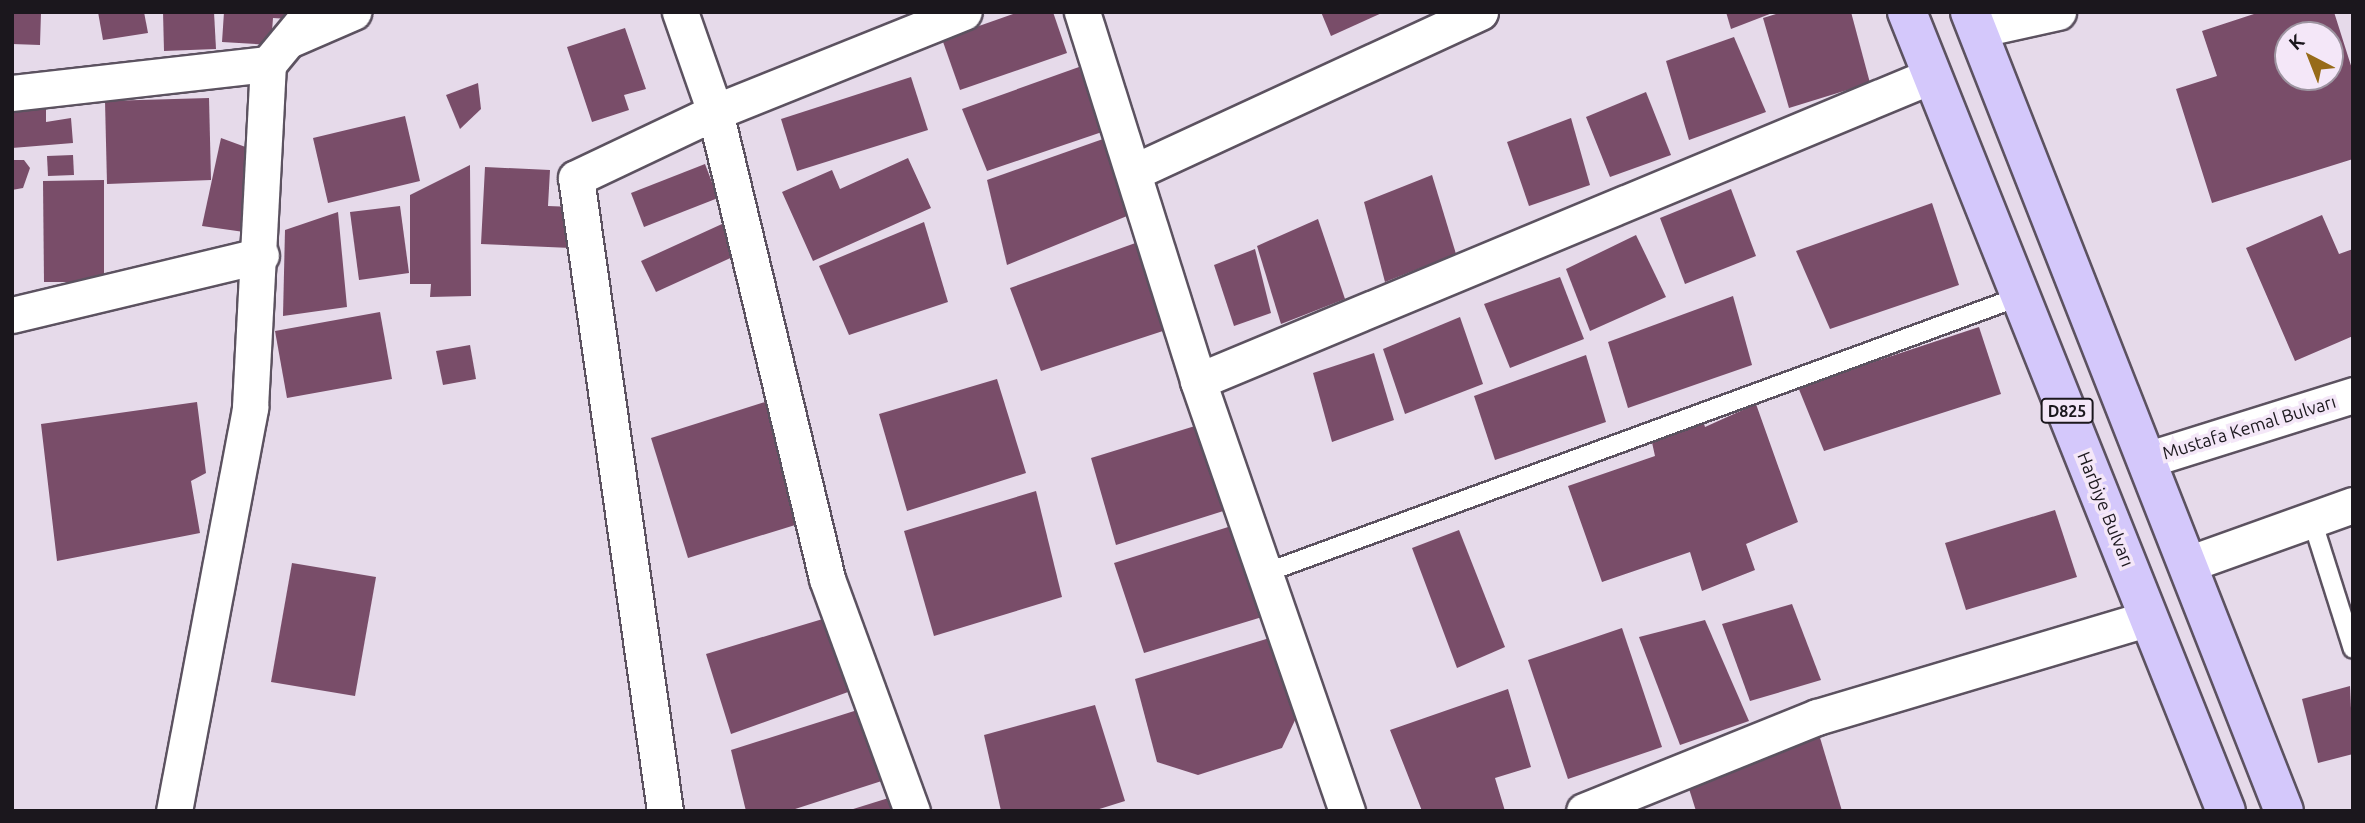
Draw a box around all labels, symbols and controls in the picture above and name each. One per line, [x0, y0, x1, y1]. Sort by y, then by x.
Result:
north arrow [2274, 21, 2344, 91]
text: K [2284, 29, 2308, 54]
street label: Mustafa Kemal Bulvarı [2160, 390, 2338, 464]
road number: D825 [2039, 398, 2095, 424]
street label: Harbiye Bulvarı [2073, 448, 2139, 570]

